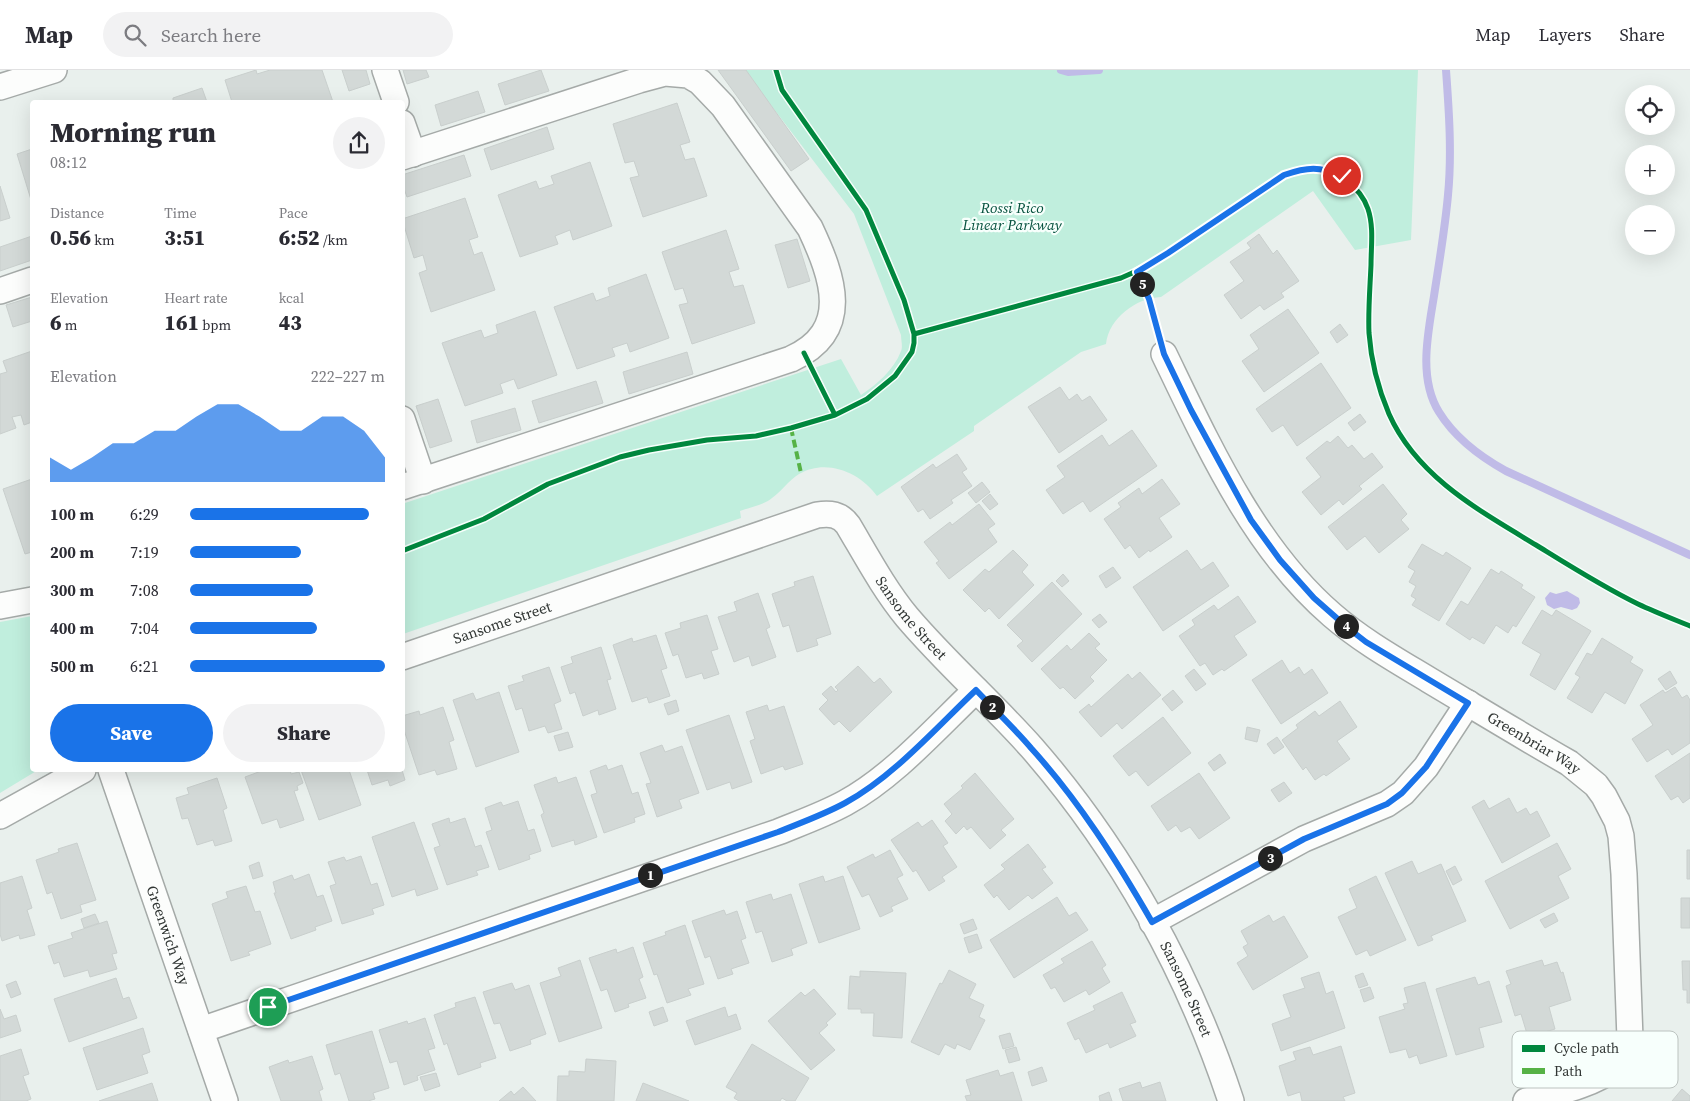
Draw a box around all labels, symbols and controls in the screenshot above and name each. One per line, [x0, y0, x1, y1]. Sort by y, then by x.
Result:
search box [103, 12, 453, 57]
text: Map [25, 18, 73, 51]
icon: search [121, 21, 149, 49]
text: Search here [161, 22, 261, 48]
text: Map [1475, 22, 1510, 47]
text: Layers [1538, 22, 1591, 47]
text: Share [1619, 22, 1665, 47]
map controls [1625, 85, 1675, 255]
button: locate [1625, 85, 1675, 135]
text: Morning run [50, 113, 216, 151]
button: share [333, 117, 385, 169]
button: + [1625, 145, 1675, 195]
text: 08:12 [50, 151, 87, 173]
pin [1321, 155, 1363, 197]
icon: check [1328, 162, 1356, 190]
park label: Rossi Rico Linear Parkway [961, 197, 1062, 235]
text: Distance [50, 203, 104, 223]
text: Time [164, 203, 197, 223]
text: Pace [279, 203, 308, 223]
button: − [1625, 205, 1675, 255]
text: 0.56 [50, 223, 91, 252]
text: 3:51 [164, 223, 205, 252]
text: 6:52 [279, 223, 320, 252]
text: km [91, 230, 115, 250]
text: /km [320, 230, 348, 250]
pin: 5 [1130, 272, 1154, 296]
text: 5 [1139, 274, 1146, 294]
text: Elevation [50, 288, 108, 308]
text: Heart rate [164, 288, 228, 308]
text: kcal [279, 288, 304, 308]
text: 6 [50, 308, 62, 337]
text: 161 [164, 308, 199, 337]
text: 43 [279, 308, 302, 337]
text: m [62, 315, 77, 335]
text: bpm [199, 315, 231, 335]
text: Elevation [50, 365, 117, 387]
text: 222–227 m [311, 365, 385, 387]
text: 100 m [50, 503, 94, 525]
text: 6:29 [130, 503, 159, 525]
text: 200 m [50, 541, 94, 563]
text: 7:19 [130, 541, 159, 563]
street label: Sansome Street [871, 572, 952, 664]
text: 300 m [50, 579, 94, 601]
text: 7:08 [130, 579, 159, 601]
street label: Sansome Street [450, 596, 554, 649]
pin: 4 [1334, 614, 1358, 638]
text: 4 [1343, 616, 1350, 636]
text: 400 m [50, 617, 94, 639]
text: 7:04 [130, 617, 159, 639]
text: 500 m [50, 655, 94, 677]
text: 6:21 [130, 655, 159, 677]
pin: 2 [980, 694, 1004, 720]
text: 2 [989, 697, 996, 717]
button: Save [50, 704, 213, 762]
button: Share [223, 704, 385, 762]
street label: Greenbriar Way [1484, 706, 1586, 779]
pin: 3 [1258, 846, 1282, 870]
text: 3 [1267, 848, 1274, 868]
pin: 1 [638, 862, 662, 888]
text: 1 [647, 865, 654, 885]
street label: Greenwich Way [142, 883, 195, 988]
street label: Sansome Street [1155, 938, 1217, 1040]
pin [247, 986, 289, 1028]
icon: arrive [254, 993, 282, 1021]
legend [1512, 1031, 1678, 1088]
text: Cycle path [1554, 1038, 1619, 1058]
text: Path [1554, 1061, 1582, 1081]

